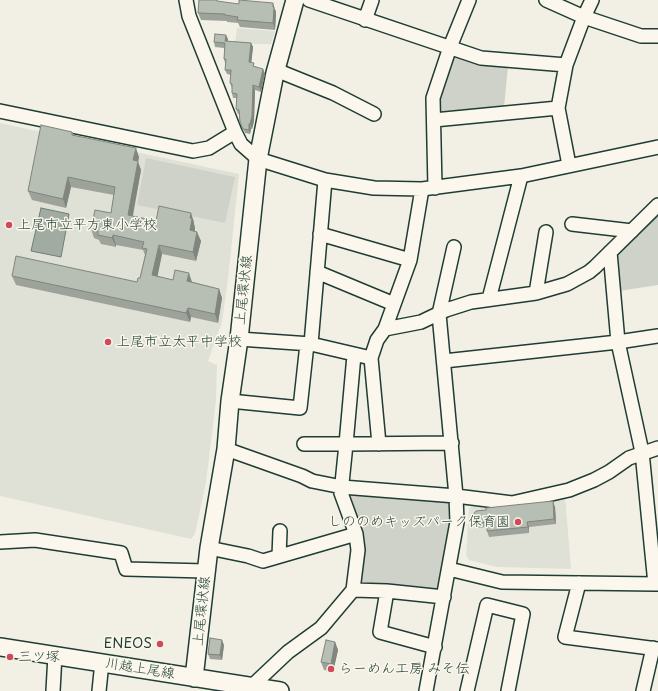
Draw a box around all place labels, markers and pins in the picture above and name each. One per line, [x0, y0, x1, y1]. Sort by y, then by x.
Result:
place label: 上尾市立平方東小学校 [17, 217, 157, 233]
marker: 上尾市立平方東小学校 [4, 220, 14, 230]
place label: 上尾市立太平中学校 [116, 334, 242, 350]
marker: 上尾市立太平中学校 [103, 337, 113, 347]
place label: しののめキッズパーク保育園 [328, 514, 510, 530]
marker: しののめキッズパーク保育園 [513, 517, 523, 527]
place label: ENEOS [104, 636, 152, 652]
marker: ENEOS [155, 639, 165, 649]
place label: 三ツ塚 [18, 649, 60, 665]
marker: 三ツ塚 [5, 652, 15, 662]
place label: らーめん工房 みそ伝 [339, 661, 470, 677]
marker: らーめん工房 みそ伝 [326, 664, 336, 674]

